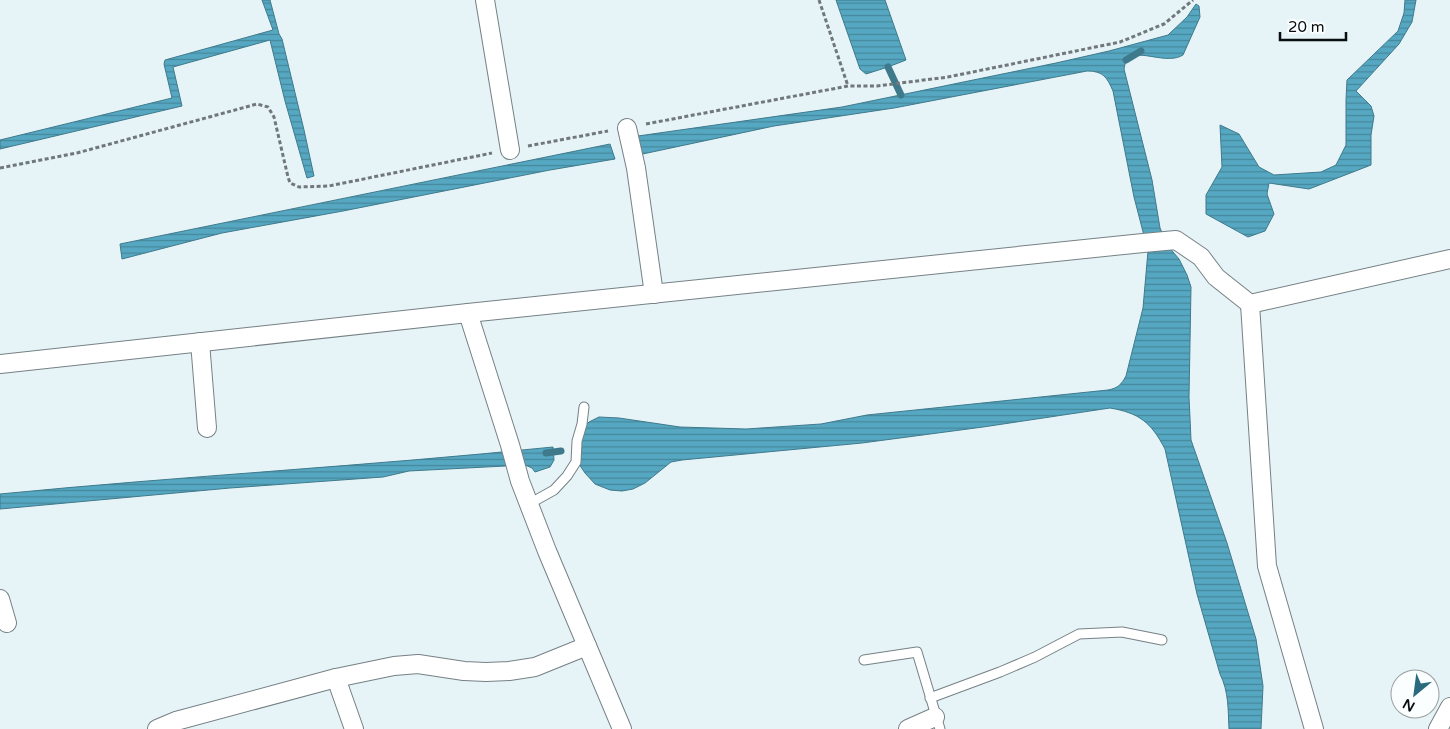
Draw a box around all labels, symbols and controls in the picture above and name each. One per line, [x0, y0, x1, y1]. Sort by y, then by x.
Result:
scale bar [1280, 10, 1346, 42]
text: 20 m [1288, 18, 1325, 36]
north arrow [1390, 669, 1440, 719]
text: N [1400, 695, 1418, 715]

